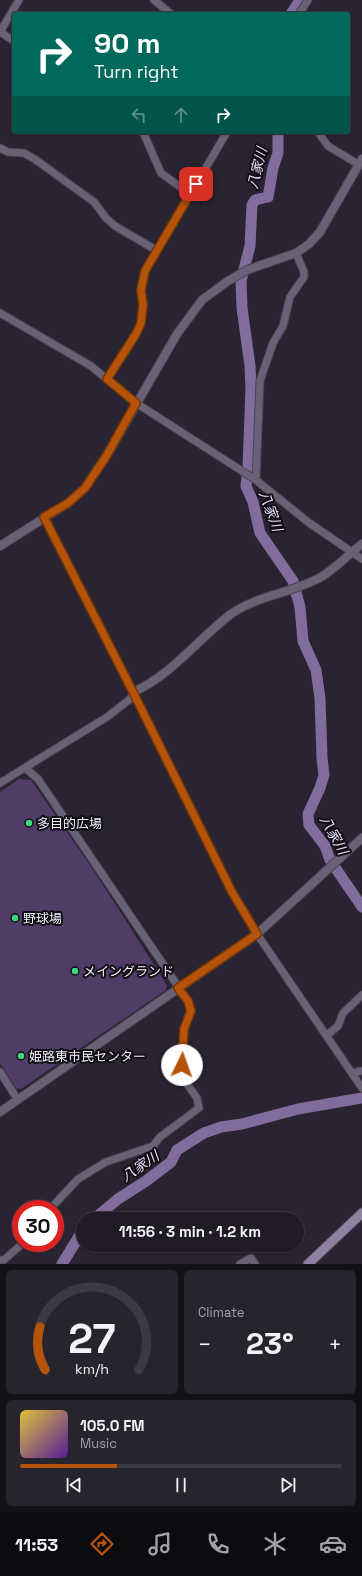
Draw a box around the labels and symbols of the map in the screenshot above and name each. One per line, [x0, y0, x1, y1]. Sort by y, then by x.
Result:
water label: 八家川 [243, 144, 271, 191]
pin [179, 167, 213, 201]
water label: 八家川 [255, 488, 287, 536]
water label: 八家川 [316, 812, 353, 859]
place label: 多目的広場 [37, 815, 102, 832]
marker: 多目的広場 [24, 818, 34, 828]
place label: 野球場 [23, 910, 62, 927]
marker: 野球場 [10, 913, 20, 923]
place label: メイングランド [83, 963, 174, 980]
marker: メイングランド [70, 966, 80, 976]
position arrow [161, 1044, 203, 1086]
place label: 姫路東市民センター [29, 1048, 146, 1065]
marker: 姫路東市民センター [16, 1051, 26, 1061]
water label: 八家川 [118, 1146, 164, 1185]
speed limit sign: 30 [12, 1200, 64, 1252]

